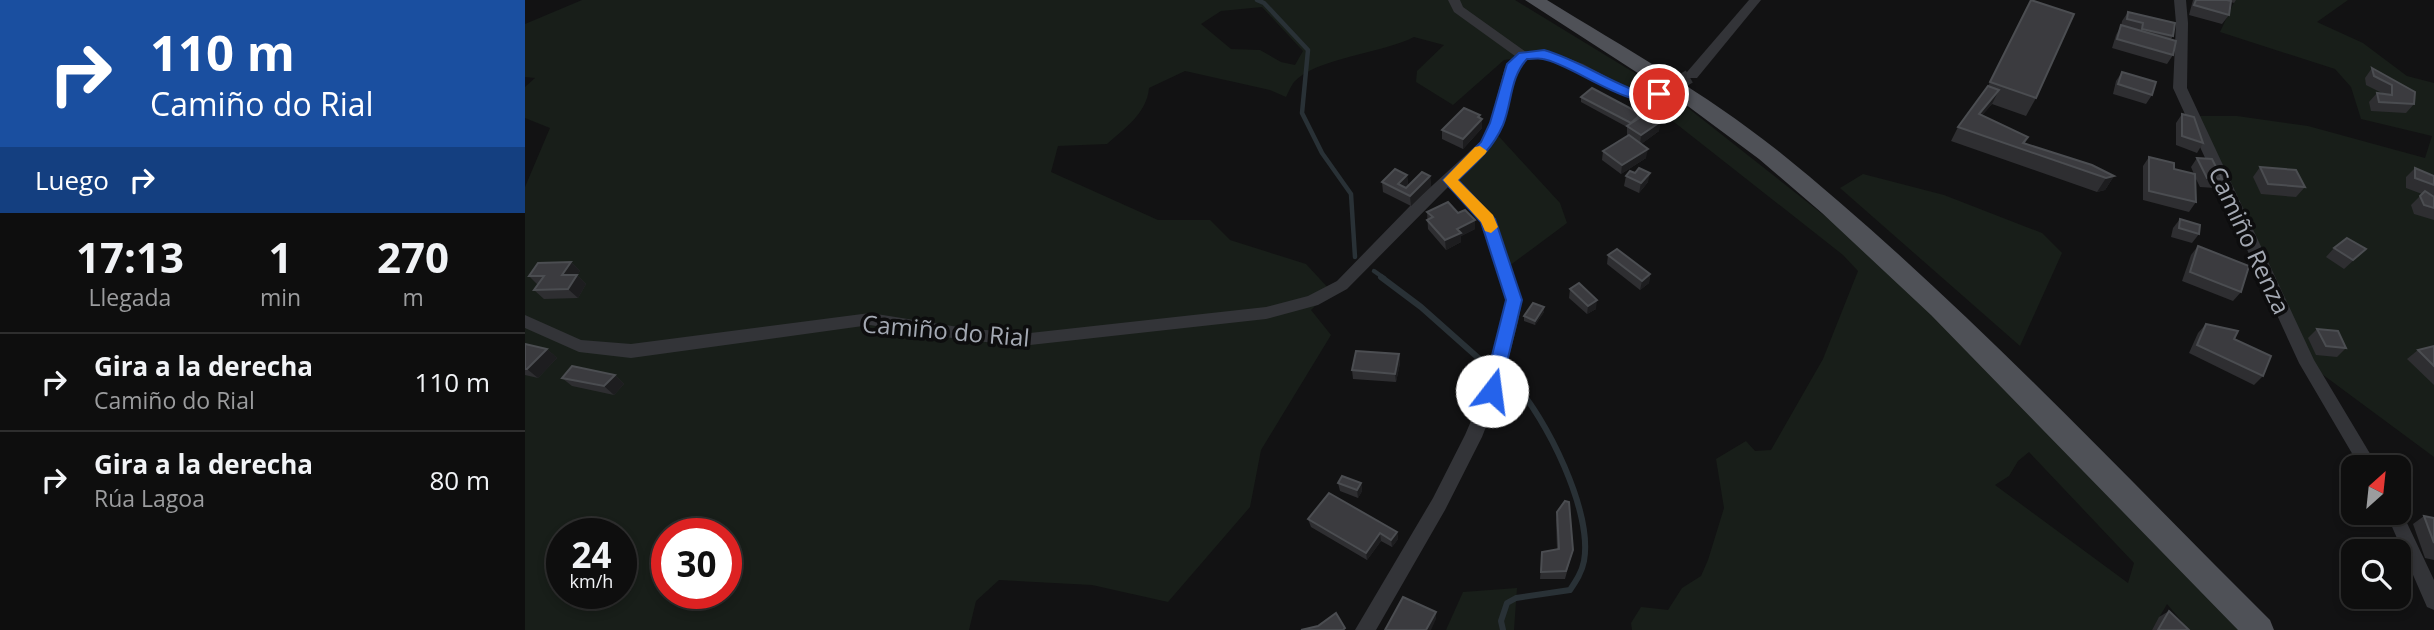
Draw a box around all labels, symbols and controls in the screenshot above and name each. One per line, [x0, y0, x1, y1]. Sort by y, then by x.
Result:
text: 110 m [150, 19, 295, 85]
icon: right [35, 28, 126, 119]
pin [1629, 64, 1689, 124]
icon: arrive [1640, 75, 1678, 113]
text: Camiño do Rial [150, 82, 374, 125]
icon: right [123, 161, 161, 199]
street label: Camiño Renza [2201, 161, 2299, 319]
text: Luego [35, 162, 109, 198]
text: 17:13 [76, 228, 184, 285]
text: 1 [268, 228, 293, 285]
text: 270 [377, 228, 449, 285]
text: Llegada [89, 281, 171, 313]
text: min [260, 281, 301, 313]
text: m [402, 281, 424, 313]
street label: Camiño do Rial [861, 306, 1031, 354]
text: Gira a la derecha [94, 348, 313, 384]
position arrow [1455, 354, 1529, 428]
icon: right [35, 363, 73, 401]
text: 110 m [415, 364, 490, 400]
text: Camiño do Rial [94, 384, 255, 416]
text: Gira a la derecha [94, 446, 313, 482]
north arrow [2341, 455, 2411, 525]
map controls [2341, 455, 2411, 609]
icon: right [35, 461, 73, 499]
text: 80 m [429, 462, 490, 498]
text: Rúa Lagoa [94, 482, 205, 514]
speed limit sign: 30 [651, 518, 742, 609]
text: 24 [571, 531, 612, 578]
button: search [2341, 539, 2411, 609]
text: km/h [570, 569, 613, 593]

